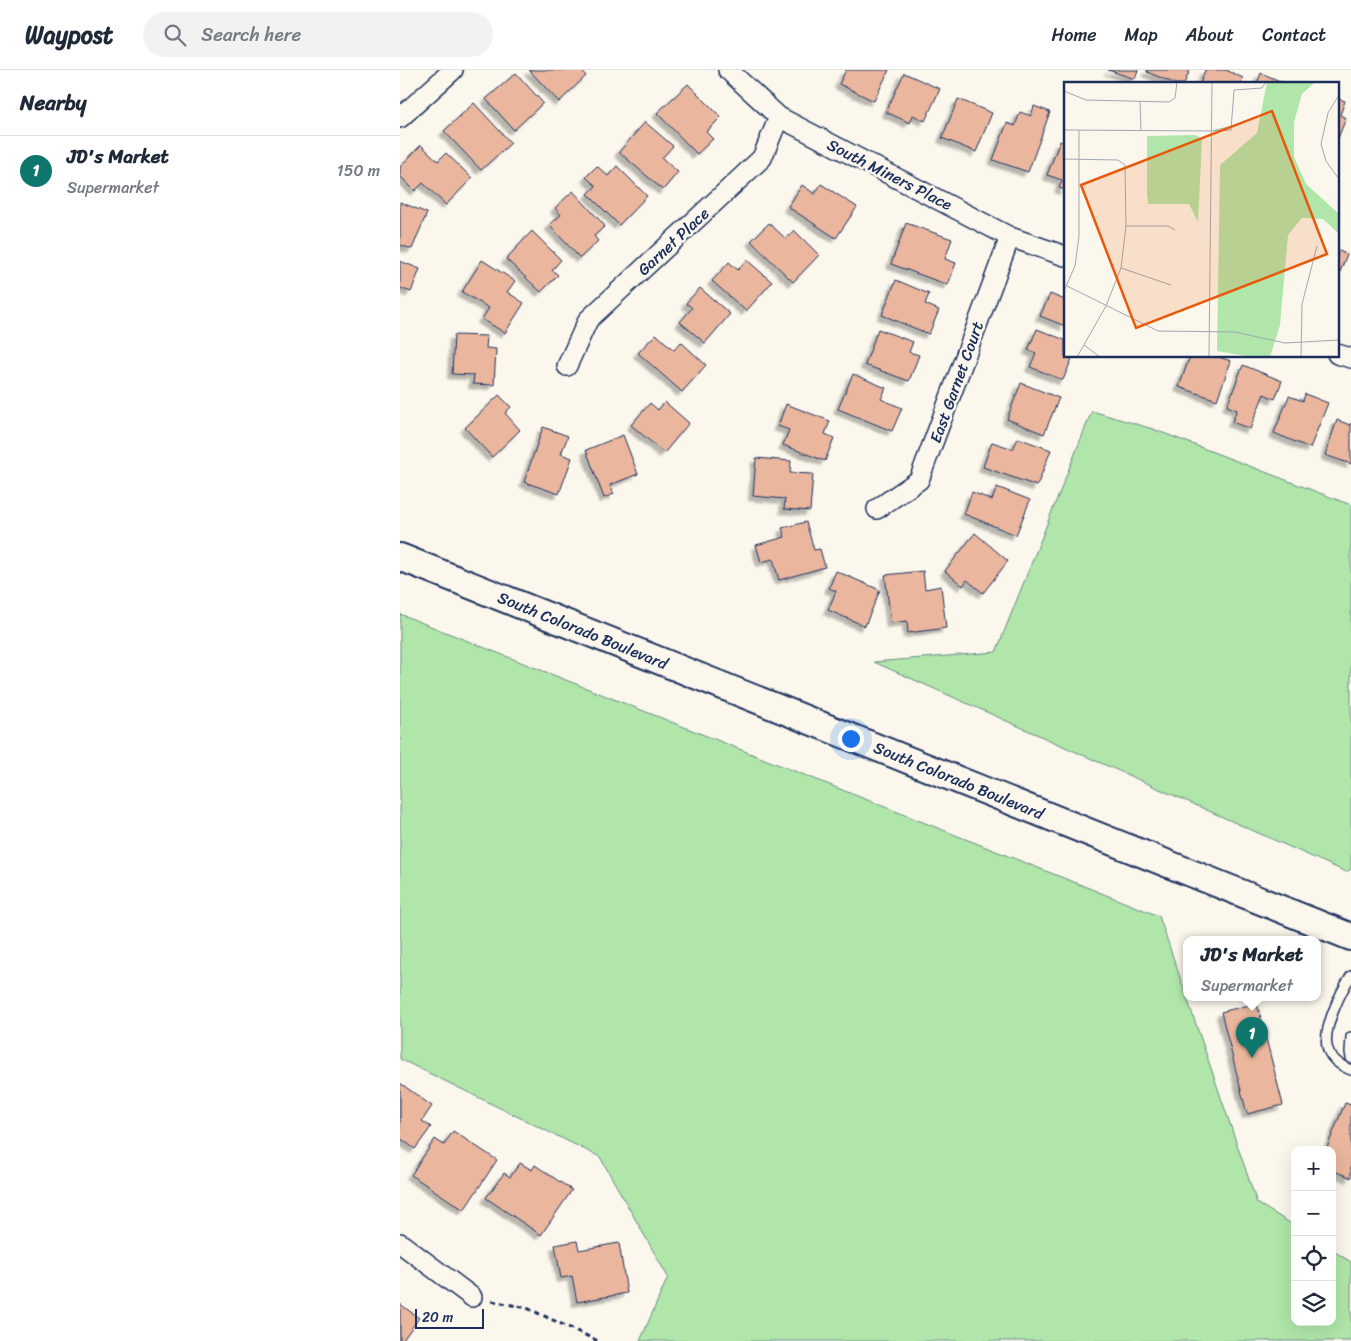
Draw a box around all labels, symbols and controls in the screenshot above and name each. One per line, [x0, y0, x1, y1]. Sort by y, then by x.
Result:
search box [143, 12, 493, 57]
text: Waypost [25, 14, 113, 56]
text: Search here [201, 18, 301, 51]
text: Home [1052, 19, 1097, 51]
text: Map [1125, 19, 1158, 51]
text: About [1186, 19, 1234, 51]
text: Contact [1262, 19, 1326, 51]
icon: search [161, 21, 189, 49]
inset map [1064, 82, 1338, 358]
text: Nearby [20, 84, 86, 122]
street label: South Miners Place [822, 130, 958, 219]
text: JD's Market [67, 140, 169, 173]
text: 1 [33, 156, 39, 185]
text: 150 m [337, 156, 380, 185]
text: Supermarket [67, 173, 159, 202]
street label: Garnet Place [630, 200, 716, 283]
street label: East Garnet Court [921, 317, 992, 447]
street label: South Colorado Boulevard [493, 583, 674, 678]
your location [838, 726, 864, 752]
street label: South Colorado Boulevard [869, 733, 1050, 828]
popup [1183, 936, 1321, 1001]
text: JD's Market [1201, 938, 1303, 971]
text: Supermarket [1201, 971, 1293, 1000]
pin: 1 [1236, 1017, 1268, 1058]
map controls [1291, 1146, 1336, 1326]
button: + [1291, 1146, 1336, 1191]
button: − [1291, 1191, 1336, 1236]
button: locate [1291, 1236, 1336, 1281]
button: layers [1291, 1281, 1336, 1326]
text: 20 m [422, 1305, 453, 1330]
scale bar [415, 1306, 484, 1329]

